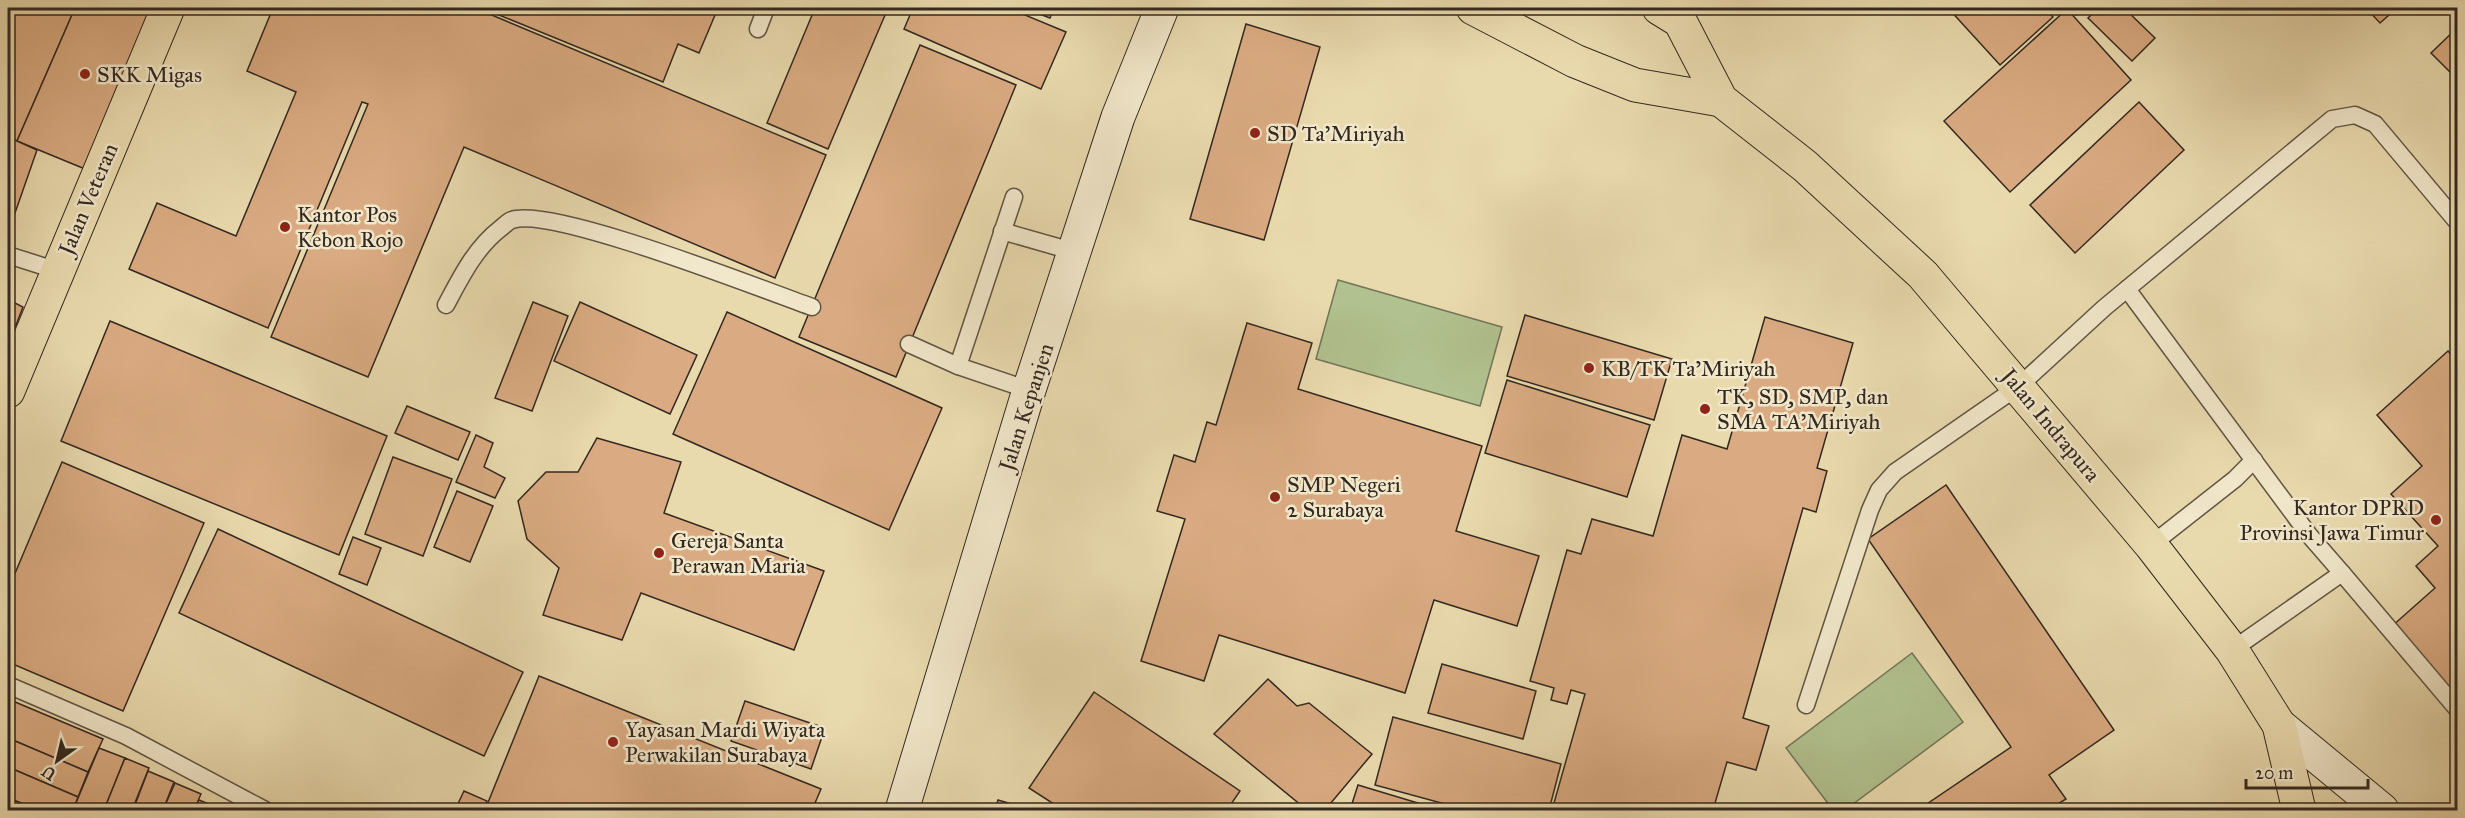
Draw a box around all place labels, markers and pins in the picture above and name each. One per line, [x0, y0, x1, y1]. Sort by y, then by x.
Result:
place label: SKK Migas [97, 61, 202, 88]
marker: SKK Migas [78, 67, 92, 81]
place label: SD Ta'Miriyah [1267, 120, 1405, 147]
marker: SD Ta'Miriyah [1248, 126, 1262, 140]
place label: Kantor Pos Kebon Rojo [297, 201, 403, 253]
marker: Kantor Pos Kebon Rojo [278, 220, 292, 234]
place label: KB/TK Ta'Miriyah [1601, 355, 1775, 382]
marker: KB/TK Ta'Miriyah [1582, 361, 1596, 375]
place label: TK, SD, SMP, dan SMA TA'Miriyah [1717, 383, 1888, 435]
marker: TK, SD, SMP, dan SMA TA'Miriyah [1698, 402, 1712, 416]
place label: SMP Negeri 2 Surabaya [1287, 471, 1401, 523]
marker: SMP Negeri 2 Surabaya [1268, 490, 1282, 504]
place label: Kantor DPRD Provinsi Jawa Timur [2240, 494, 2425, 546]
marker: Kantor DPRD Provinsi Jawa Timur [2429, 513, 2443, 527]
place label: Gereja Santa Perawan Maria [671, 527, 806, 579]
marker: Gereja Santa Perawan Maria [652, 546, 666, 560]
place label: Yayasan Mardi Wiyata Perwakilan Surabaya [625, 716, 826, 768]
marker: Yayasan Mardi Wiyata Perwakilan Surabaya [606, 735, 620, 749]

